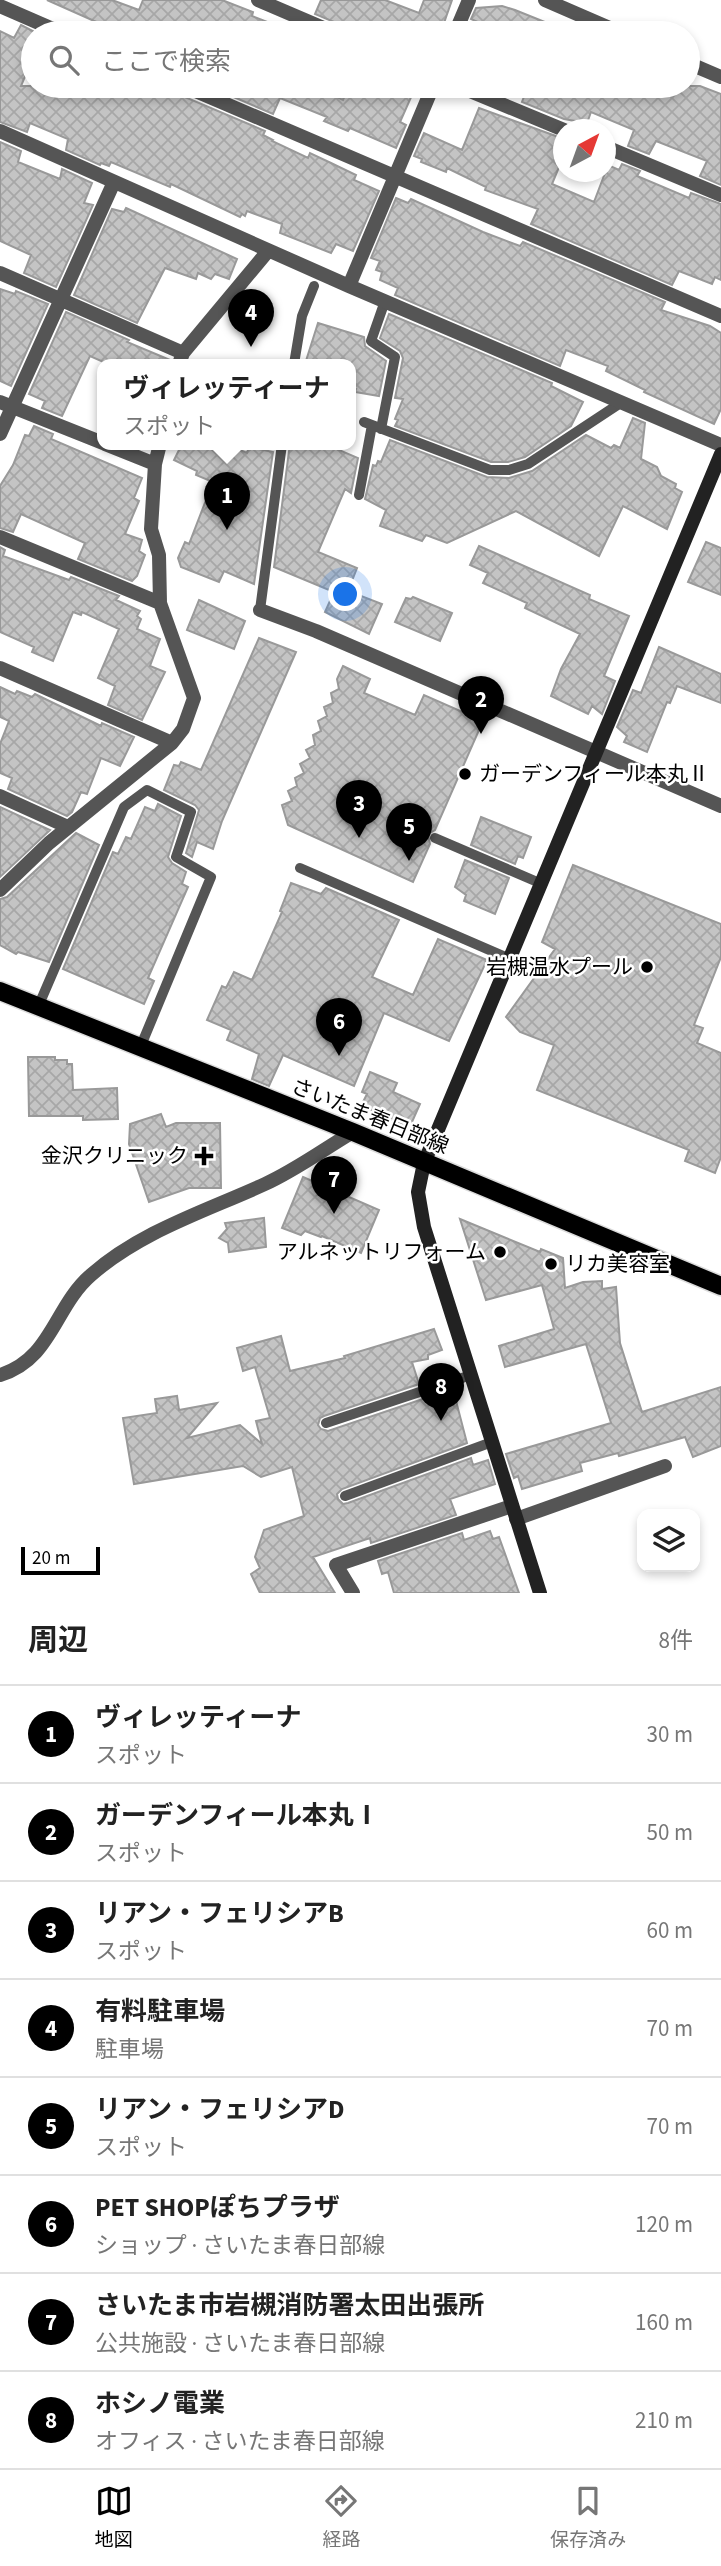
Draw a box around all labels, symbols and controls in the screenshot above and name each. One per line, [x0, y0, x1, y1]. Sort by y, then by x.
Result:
search box [21, 21, 700, 98]
icon: search [45, 41, 83, 79]
text: ここで検索 [101, 43, 231, 80]
north arrow [553, 119, 616, 182]
pin: 4 [228, 289, 274, 347]
popup [97, 359, 356, 450]
text: ヴィレッティーナ [123, 370, 330, 407]
text: スポット [123, 410, 215, 443]
pin: 1 [204, 472, 250, 530]
your location [328, 577, 362, 611]
pin: 2 [458, 676, 504, 734]
place label: ガーデンフィール本丸Ⅱ [479, 759, 709, 789]
marker: ガーデンフィール本丸Ⅱ [457, 766, 473, 782]
pin: 3 [336, 780, 382, 838]
pin: 5 [386, 803, 432, 861]
place label: 岩槻温水プール [486, 952, 633, 982]
marker: 岩槻温水プール [639, 959, 655, 975]
pin: 6 [316, 998, 362, 1056]
street label: さいたま春日部線 [287, 1071, 453, 1161]
place label: 金沢クリニック [41, 1141, 188, 1171]
marker: 金沢クリニック [194, 1146, 214, 1166]
pin: 7 [311, 1156, 357, 1214]
place label: アルネットリフォーム [277, 1237, 486, 1267]
marker: アルネットリフォーム [492, 1244, 508, 1260]
place label: リカ美容室 [565, 1249, 670, 1279]
marker: リカ美容室 [543, 1256, 559, 1272]
pin: 8 [418, 1363, 464, 1421]
map controls [637, 1509, 700, 1572]
button: layers [637, 1509, 700, 1572]
scale bar [21, 1544, 100, 1576]
text: 20 m [32, 1545, 70, 1572]
text: 周辺 [28, 1619, 88, 1662]
text: 8件 [659, 1624, 693, 1657]
text: ヴィレッティーナ [95, 1699, 301, 1736]
text: 1 [45, 1718, 57, 1751]
text: 30 m [646, 1718, 693, 1751]
text: スポット [95, 1739, 187, 1772]
text: ガーデンフィール本丸Ⅰ [95, 1797, 380, 1834]
text: 2 [45, 1816, 57, 1849]
text: 50 m [646, 1816, 693, 1849]
text: スポット [95, 1837, 187, 1870]
text: リアン・フェリシアB [95, 1895, 344, 1932]
text: 3 [45, 1914, 57, 1947]
text: 60 m [646, 1914, 693, 1947]
text: スポット [95, 1935, 187, 1968]
text: 有料駐車場 [95, 1993, 225, 2030]
text: 4 [45, 2012, 57, 2045]
text: 70 m [646, 2012, 693, 2045]
text: 駐車場 [95, 2033, 164, 2066]
text: リアン・フェリシアD [95, 2091, 344, 2128]
text: 5 [45, 2110, 57, 2143]
text: 70 m [646, 2110, 693, 2143]
text: スポット [95, 2131, 187, 2164]
text: PET SHOPぽちプラザ [95, 2189, 340, 2226]
text: 6 [45, 2208, 57, 2241]
text: 120 m [635, 2208, 693, 2241]
text: ショップ · さいたま春日部線 [95, 2229, 385, 2262]
text: さいたま市岩槻消防署太田出張所 [95, 2287, 484, 2324]
text: 7 [45, 2306, 57, 2339]
text: 160 m [635, 2306, 693, 2339]
text: 公共施設 · さいたま春日部線 [95, 2327, 385, 2360]
text: ホシノ電業 [95, 2385, 225, 2422]
text: 8 [45, 2404, 57, 2437]
text: 210 m [635, 2404, 693, 2437]
text: オフィス · さいたま春日部線 [95, 2425, 385, 2458]
tab: 地図 [95, 2482, 133, 2554]
tab: 経路 [322, 2482, 360, 2554]
tab: 保存済み [550, 2482, 626, 2554]

